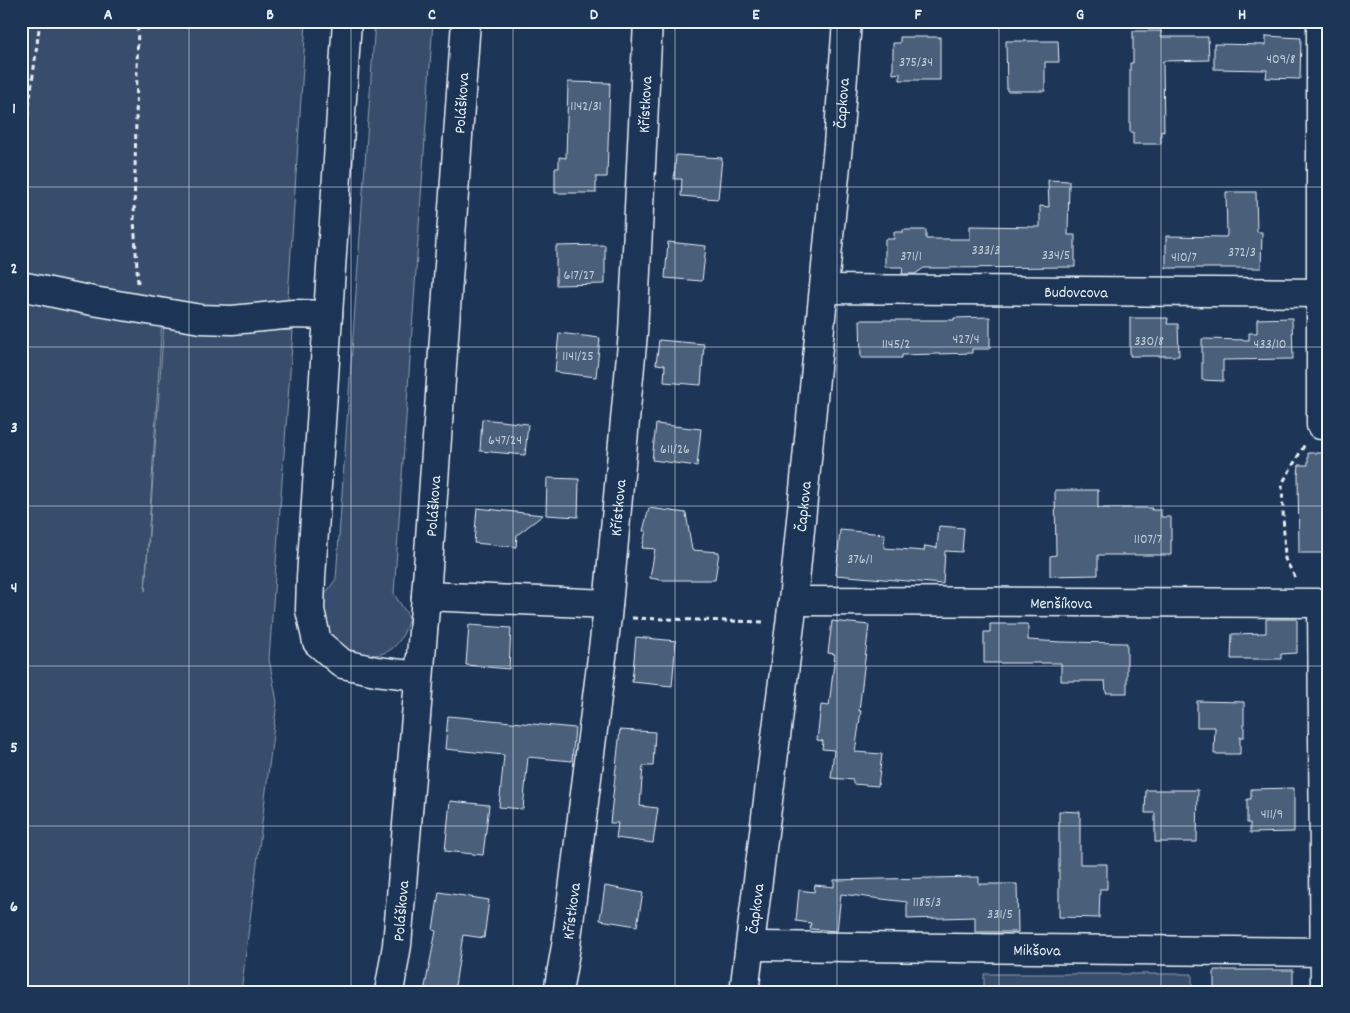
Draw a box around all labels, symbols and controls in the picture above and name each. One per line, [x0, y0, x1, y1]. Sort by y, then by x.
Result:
text: A [104, 4, 113, 27]
text: B [266, 4, 274, 27]
text: C [428, 4, 436, 27]
text: D [590, 4, 599, 27]
text: E [752, 4, 760, 27]
text: F [914, 4, 922, 27]
text: G [1076, 4, 1084, 27]
text: H [1238, 4, 1246, 27]
house number: 409/8 [1266, 50, 1296, 70]
house number: 375/34 [899, 53, 933, 73]
street label: Poláškova [449, 72, 476, 134]
street label: Křístkova [634, 75, 659, 134]
street label: Čapkova [830, 77, 857, 130]
house number: 1142/31 [570, 97, 602, 117]
text: 1 [12, 98, 16, 121]
house number: 333/3 [972, 241, 1000, 261]
house number: 372/3 [1228, 243, 1256, 263]
house number: 334/5 [1042, 246, 1070, 266]
house number: 371/1 [900, 247, 922, 267]
house number: 410/7 [1171, 248, 1197, 268]
text: 2 [11, 258, 18, 281]
house number: 617/27 [564, 266, 594, 286]
street label: Budovcova [1044, 282, 1108, 305]
house number: 427/4 [952, 330, 980, 350]
house number: 330/8 [1134, 332, 1164, 352]
house number: 1145/2 [882, 335, 910, 355]
house number: 433/10 [1254, 335, 1286, 355]
house number: 1141/25 [562, 347, 594, 367]
text: 3 [10, 417, 18, 440]
house number: 647/24 [488, 431, 522, 451]
house number: 611/26 [660, 440, 690, 460]
street label: Poláškova [421, 475, 448, 537]
street label: Křístkova [605, 478, 634, 537]
street label: Čapkova [791, 480, 819, 533]
house number: 1107/7 [1134, 530, 1162, 550]
house number: 376/1 [847, 550, 873, 570]
text: 4 [11, 577, 17, 600]
street label: Menšíkova [1030, 593, 1092, 616]
text: 5 [10, 737, 18, 760]
house number: 411/9 [1261, 805, 1283, 825]
street label: Poláškova [388, 879, 416, 942]
street label: Křístkova [558, 881, 588, 941]
street label: Čapkova [742, 882, 772, 936]
house number: 1185/3 [913, 893, 941, 913]
text: 6 [10, 896, 18, 919]
house number: 331/5 [987, 905, 1013, 925]
street label: Mikšova [1013, 940, 1061, 963]

